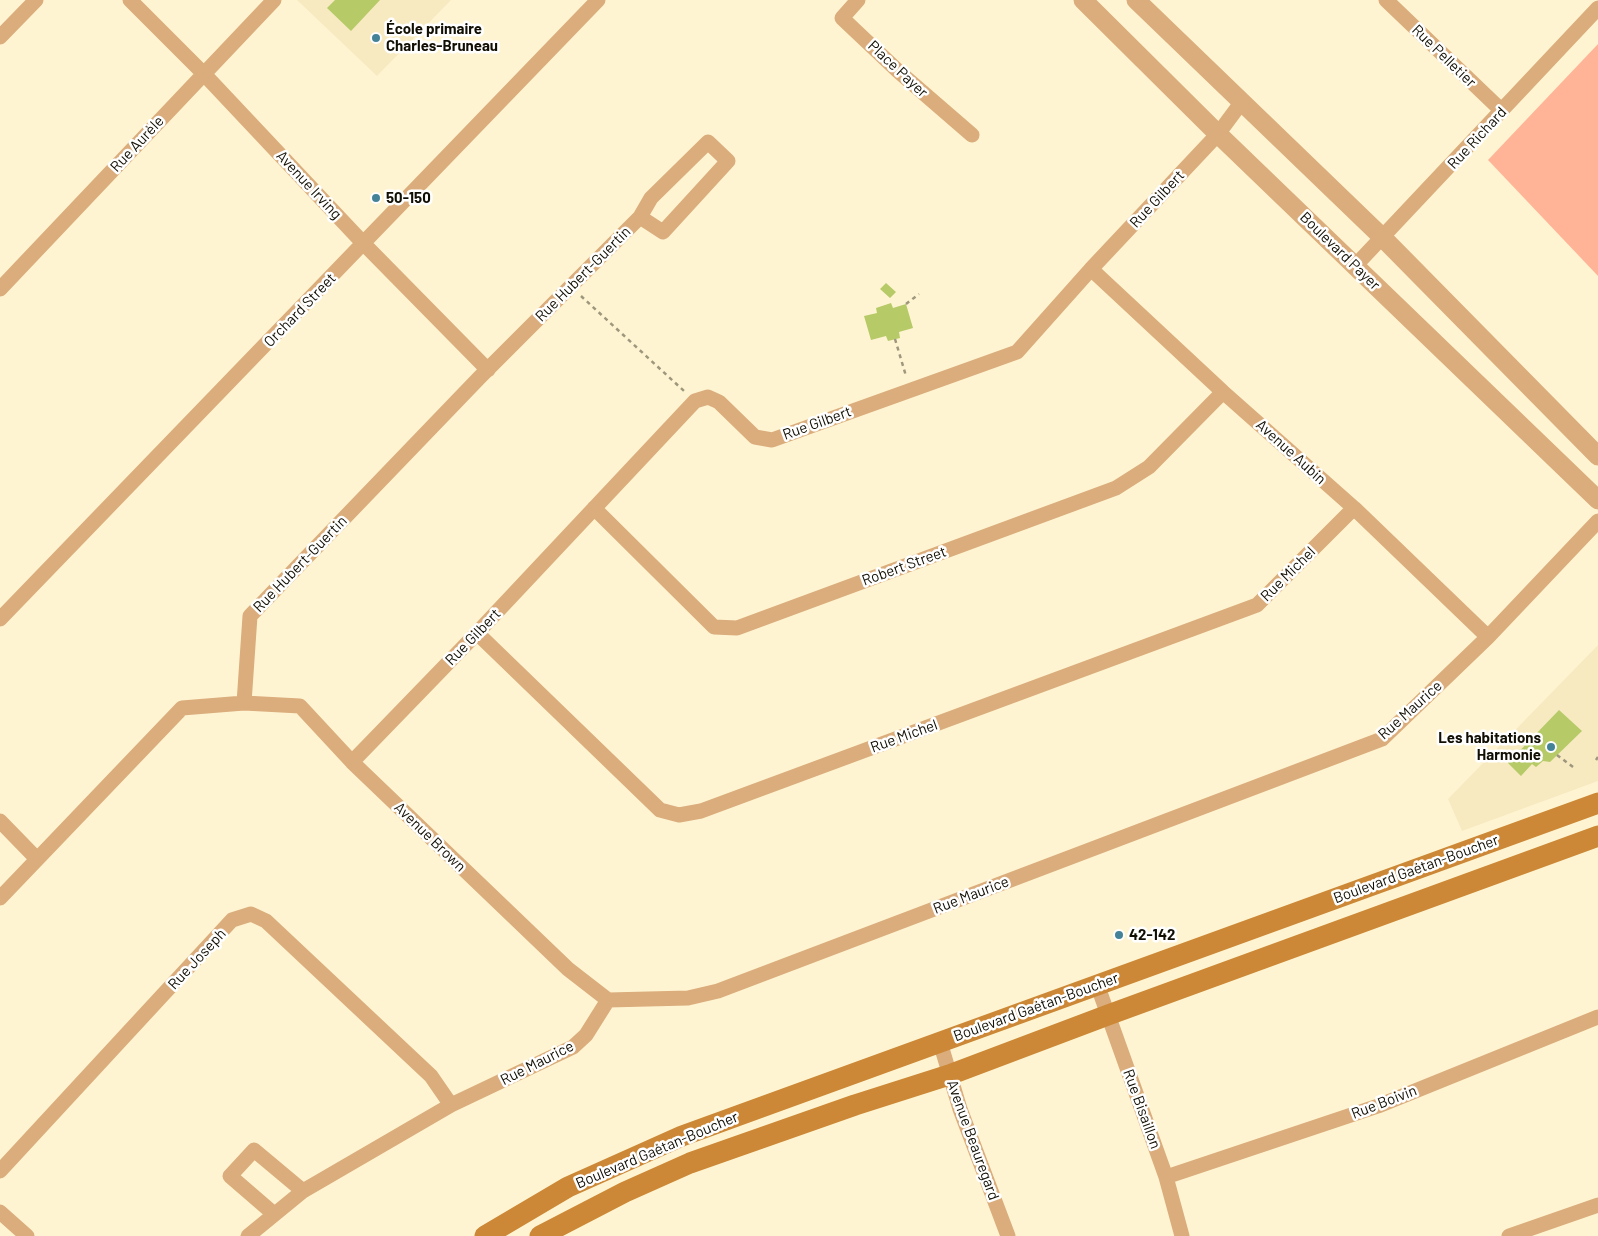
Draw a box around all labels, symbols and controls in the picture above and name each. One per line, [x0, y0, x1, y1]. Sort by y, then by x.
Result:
place label: École primaire Charles-Bruneau [386, 20, 498, 55]
street label: Rue Pelletier [1408, 21, 1480, 91]
marker: École primaire Charles-Bruneau [370, 32, 382, 44]
street label: Place Payer [864, 37, 932, 101]
street label: Rue Richard [1444, 103, 1510, 173]
street label: Rue Aurèle [106, 112, 168, 176]
street label: Avenue Irving [273, 147, 345, 223]
street label: Rue Gilbert [1126, 167, 1188, 231]
place label: 50-150 [386, 189, 431, 207]
marker: 50-150 [370, 192, 382, 204]
street label: Boulevard Payer [1296, 208, 1384, 294]
street label: Rue Hubert-Guertin [532, 223, 634, 325]
street label: Orchard Street [260, 269, 340, 351]
street label: Rue Gilbert [780, 402, 854, 444]
street label: Avenue Aubin [1252, 416, 1330, 488]
street label: Rue Hubert-Guertin [249, 512, 351, 616]
street label: Robert Street [859, 542, 949, 590]
street label: Rue Michel [1257, 543, 1319, 605]
street label: Rue Gilbert [442, 605, 504, 669]
street label: Rue Maurice [1374, 677, 1446, 743]
street label: Rue Michel [868, 716, 940, 756]
place label: Les habitations Harmonie [1438, 729, 1541, 764]
marker: Les habitations Harmonie [1545, 741, 1557, 753]
street label: Avenue Brown [391, 798, 469, 876]
street label: Boulevard Gaétan-Boucher [1331, 831, 1501, 907]
street label: Rue Maurice [931, 872, 1011, 918]
street label: Rue Joseph [164, 925, 230, 993]
place label: 42-142 [1129, 926, 1175, 944]
marker: 42-142 [1113, 929, 1125, 941]
street label: Boulevard Gaétan-Boucher [951, 969, 1121, 1045]
street label: Rue Maurice [497, 1037, 577, 1089]
street label: Rue Bisaillon [1119, 1067, 1165, 1151]
street label: Avenue Beauregard [943, 1078, 1003, 1202]
street label: Rue Boivin [1349, 1081, 1419, 1123]
street label: Boulevard Gaétan-Boucher [573, 1108, 741, 1192]

